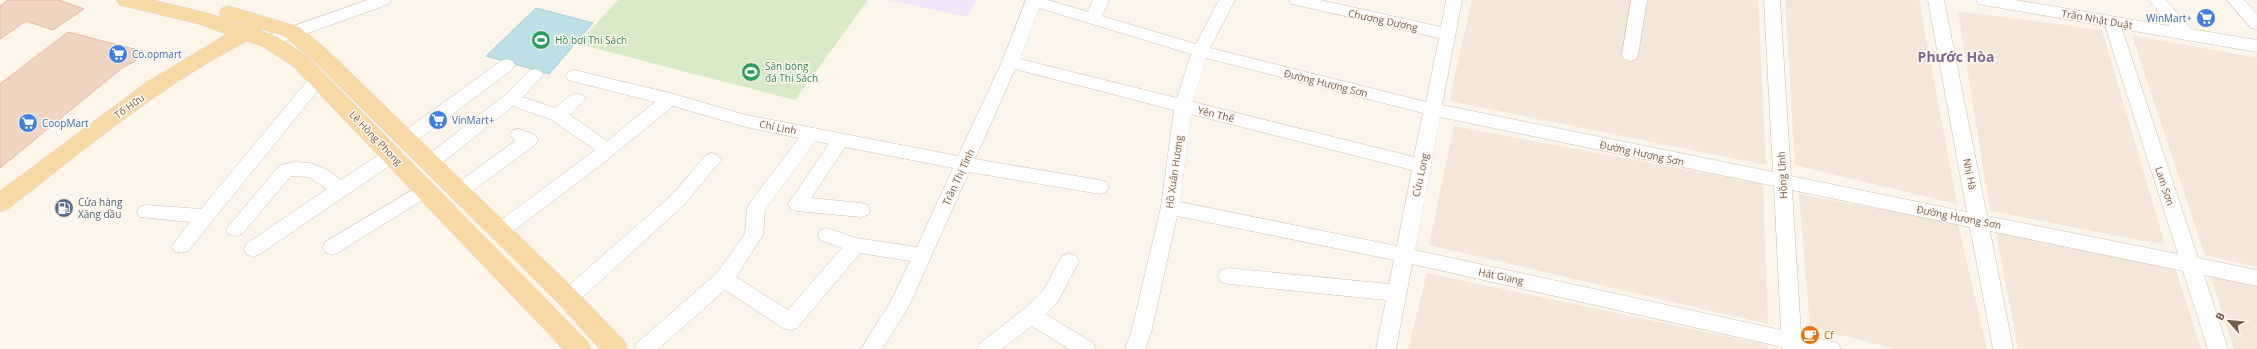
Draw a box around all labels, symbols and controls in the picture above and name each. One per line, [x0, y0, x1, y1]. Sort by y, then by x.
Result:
street label: Chương Dương [1347, 6, 1420, 34]
street label: Trần Nhật Duật [2060, 6, 2134, 32]
supermarket icon: WinMart+ [2195, 7, 2217, 29]
place label: WinMart+ [2146, 11, 2192, 25]
sports icon: Hồ bơi Thi Sách [530, 29, 552, 51]
place label: Hồ bơi Thi Sách [555, 33, 627, 47]
supermarket icon: Co.opmart [107, 43, 129, 65]
place label: Co.opmart [132, 47, 182, 61]
district label: Phước Hòa [1918, 47, 1994, 66]
place label: Sân bóng đá Thi Sách [765, 59, 818, 85]
sports icon: Sân bóng đá Thi Sách [740, 61, 762, 83]
street label: Đường Hương Sơn [1283, 66, 1369, 100]
street label: Tố Hữu [111, 90, 147, 122]
street label: Yên Thế [1196, 103, 1236, 125]
street label: Lê Hồng Phong [346, 108, 406, 169]
supermarket icon: VinMart+ [427, 109, 449, 131]
supermarket icon: CoopMart [17, 112, 39, 134]
place label: VinMart+ [452, 113, 495, 127]
place label: CoopMart [42, 116, 89, 130]
street label: Chí Linh [758, 117, 798, 137]
street label: Hồ Xuân Hương [1162, 134, 1186, 210]
street label: Đường Hương Sơn [1598, 137, 1686, 169]
street label: Trần Thị Tính [939, 146, 977, 208]
street label: Cửu Long [1409, 151, 1432, 198]
street label: Hồng Lĩnh [1774, 151, 1790, 199]
street label: Nhị Hà [1960, 157, 1980, 191]
street label: Lam Sơn [2152, 165, 2178, 207]
place label: Cửa hàng Xăng dầu [78, 195, 123, 221]
fuel station icon: Cửa hàng Xăng dầu [53, 197, 75, 219]
street label: Đường Hương Sơn [1915, 202, 2003, 232]
street label: Hát Giang [1477, 264, 1526, 288]
north arrow [2209, 301, 2249, 341]
text: B [2211, 310, 2228, 323]
cafe icon: Cf [1799, 324, 1821, 346]
place label: Cf [1824, 328, 1834, 342]

